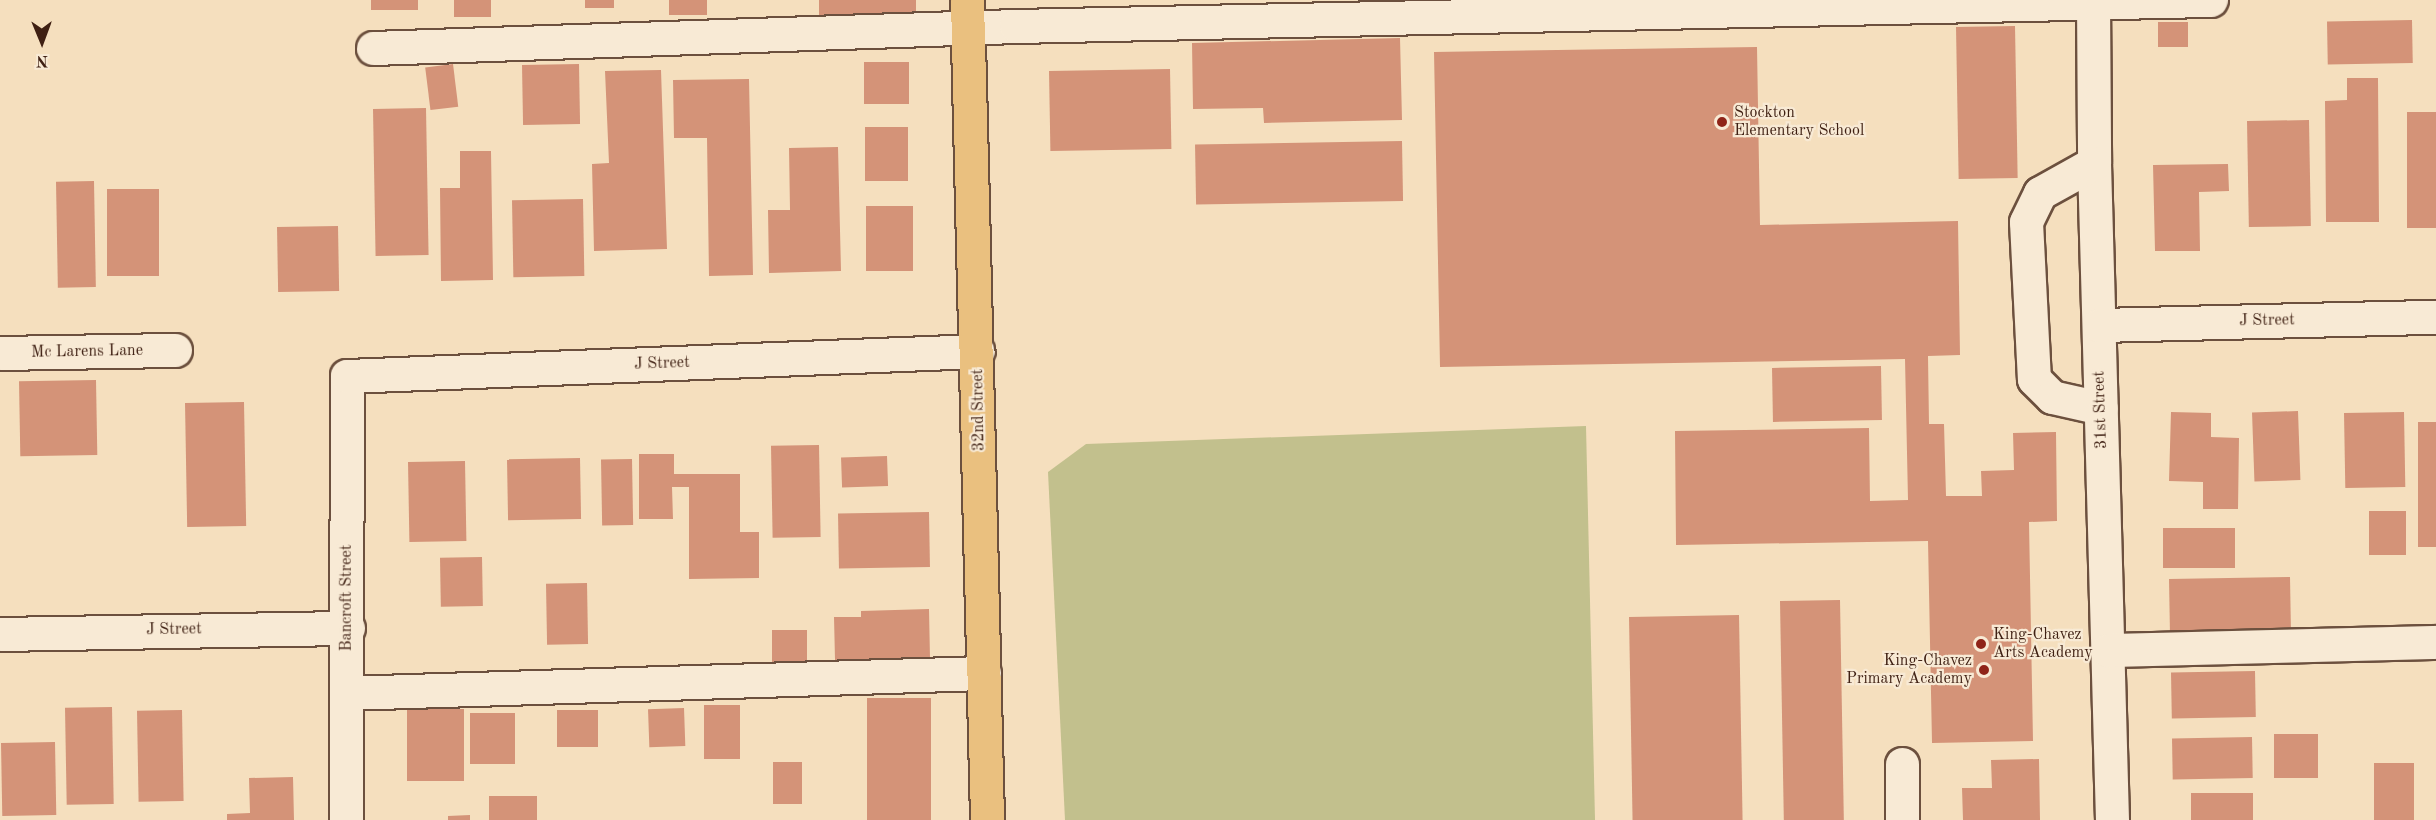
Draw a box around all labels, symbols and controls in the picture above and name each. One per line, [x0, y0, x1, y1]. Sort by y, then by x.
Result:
north arrow [12, 12, 72, 72]
text: N [36, 52, 49, 68]
place label: Stockton Elementary School [1734, 103, 1864, 141]
marker: Stockton Elementary School [1715, 115, 1729, 129]
street label: J Street [2239, 311, 2295, 331]
street label: Mc Larens Lane [31, 341, 143, 363]
street label: J Street [634, 353, 690, 375]
street label: 32nd Street [969, 369, 989, 451]
street label: 31st Street [2090, 371, 2112, 449]
street label: Bancroft Street [337, 545, 357, 651]
street label: J Street [146, 620, 202, 640]
place label: King-Chavez Arts Academy [1993, 625, 2093, 663]
marker: King-Chavez Arts Academy [1974, 637, 1988, 651]
place label: King-Chavez Primary Academy [1846, 651, 1972, 689]
marker: King-Chavez Primary Academy [1977, 663, 1991, 677]

